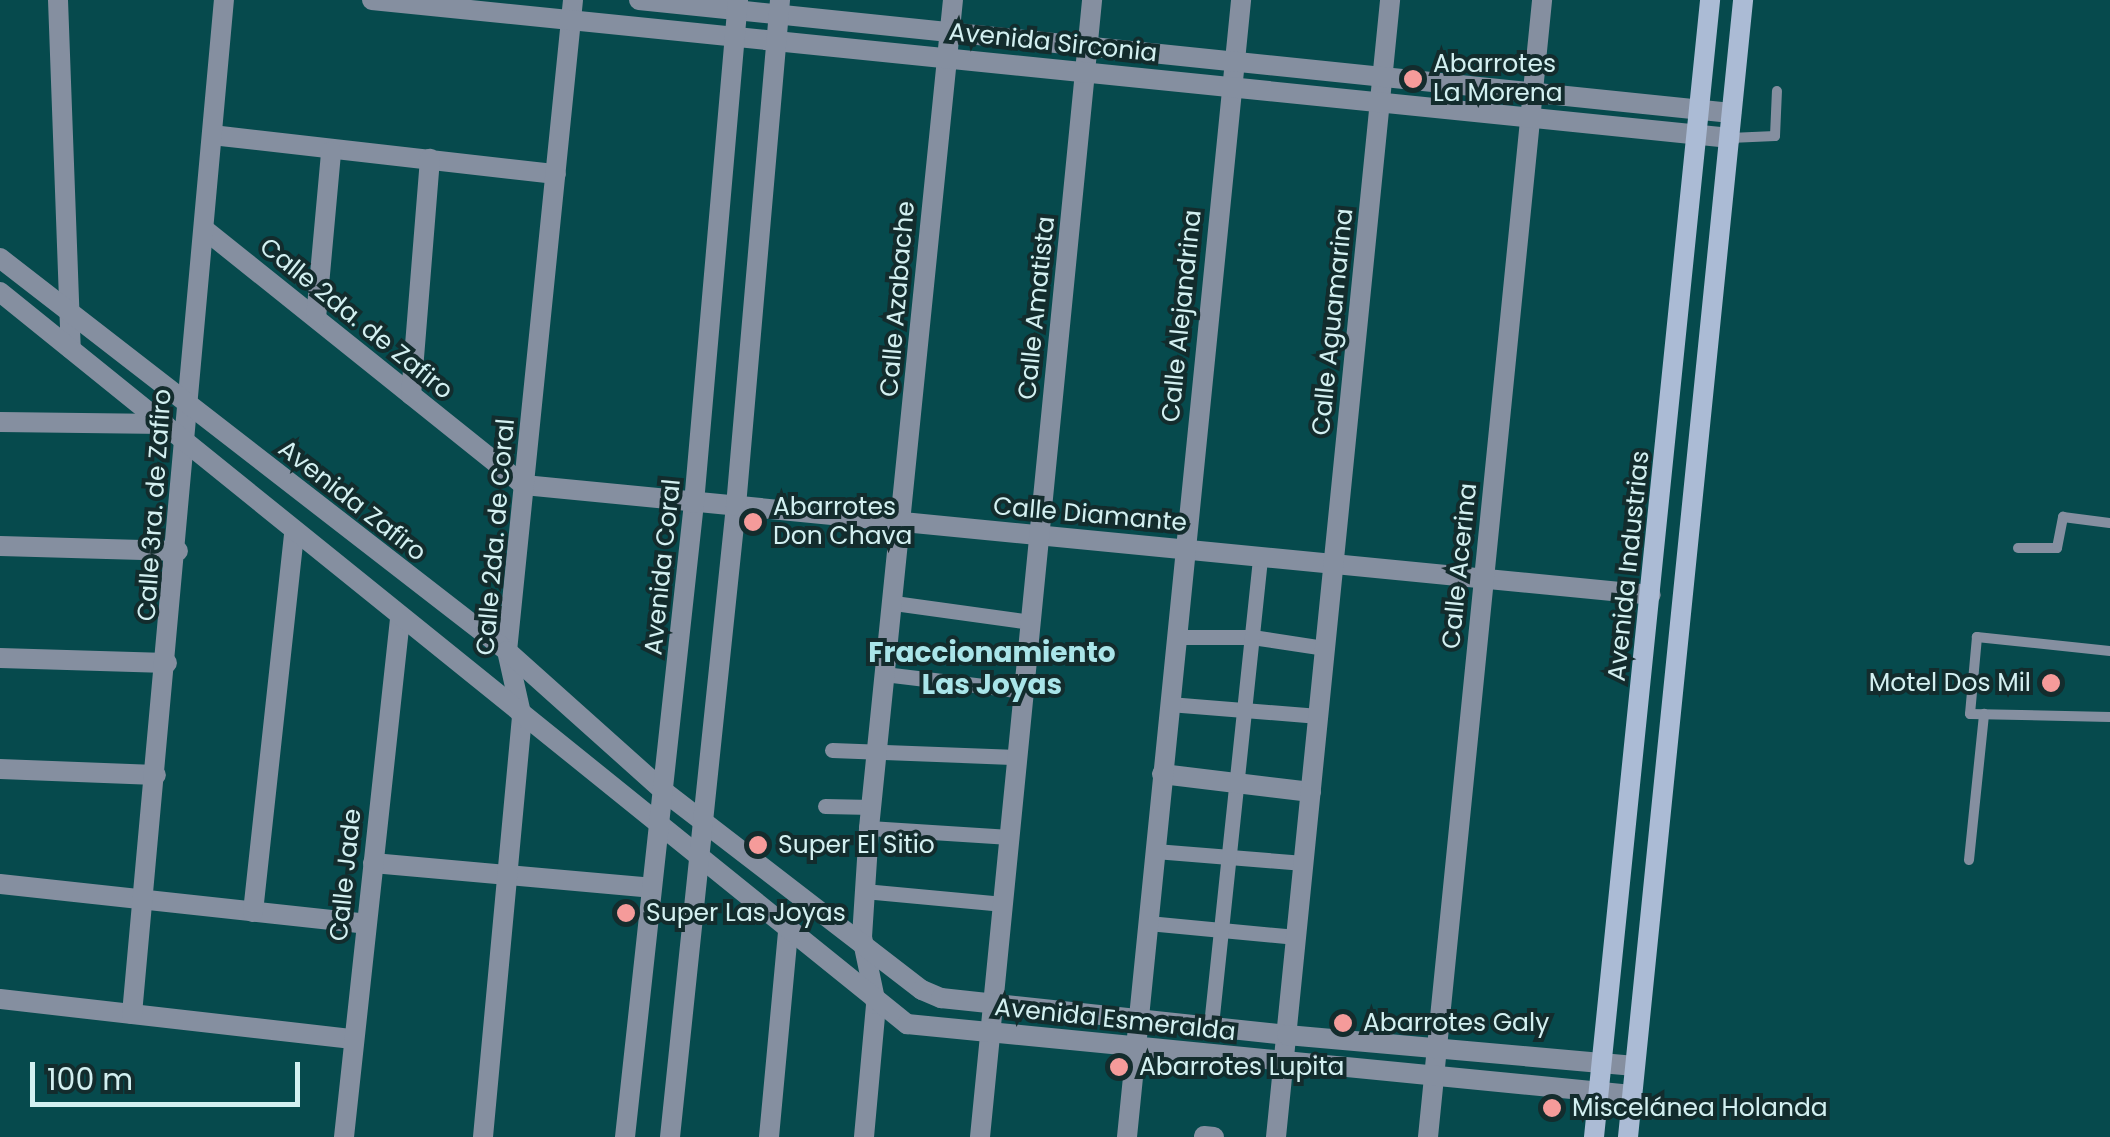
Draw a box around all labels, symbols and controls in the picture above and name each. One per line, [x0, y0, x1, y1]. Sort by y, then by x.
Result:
street label: Avenida Sirconia [947, 17, 1159, 69]
place label: Abarrotes La Morena [1433, 50, 1563, 109]
marker: Abarrotes La Morena [1402, 68, 1424, 90]
street label: Calle Azabache [875, 200, 921, 398]
street label: Calle Aguamarina [1306, 207, 1360, 437]
street label: Calle Alejandrina [1156, 208, 1208, 424]
street label: Calle Amatista [1012, 215, 1062, 401]
street label: Calle 2da. de Zafiro [253, 232, 459, 406]
street label: Calle 3ra. de Zafiro [132, 388, 178, 622]
street label: Calle 2da. de Coral [471, 417, 521, 657]
street label: Avenida Zafiro [272, 434, 432, 568]
street label: Avenida Industrias [1602, 449, 1656, 683]
street label: Avenida Coral [639, 478, 687, 656]
street label: Calle Acerina [1436, 482, 1484, 650]
street label: Calle Diamante [992, 492, 1188, 538]
place label: Abarrotes Don Chava [773, 493, 912, 552]
marker: Abarrotes Don Chava [742, 511, 764, 533]
district label: Fraccionamiento Las Joyas [868, 636, 1116, 702]
place label: Motel Dos Mil [1869, 668, 2031, 698]
marker: Motel Dos Mil [2040, 672, 2062, 694]
street label: Calle Jade [324, 807, 368, 943]
place label: Super El Sitio [778, 830, 935, 860]
marker: Super El Sitio [747, 834, 769, 856]
place label: Super Las Joyas [646, 898, 846, 928]
marker: Super Las Joyas [615, 902, 637, 924]
street label: Avenida Esmeralda [993, 992, 1237, 1048]
place label: Abarrotes Galy [1363, 1008, 1549, 1038]
marker: Abarrotes Galy [1332, 1012, 1354, 1034]
scale bar [35, 1042, 305, 1104]
place label: Abarrotes Lupita [1139, 1052, 1344, 1082]
marker: Abarrotes Lupita [1108, 1056, 1130, 1078]
text: 100 m [47, 1058, 133, 1101]
place label: Miscelánea Holanda [1572, 1093, 1828, 1123]
marker: Miscelánea Holanda [1541, 1097, 1563, 1119]

